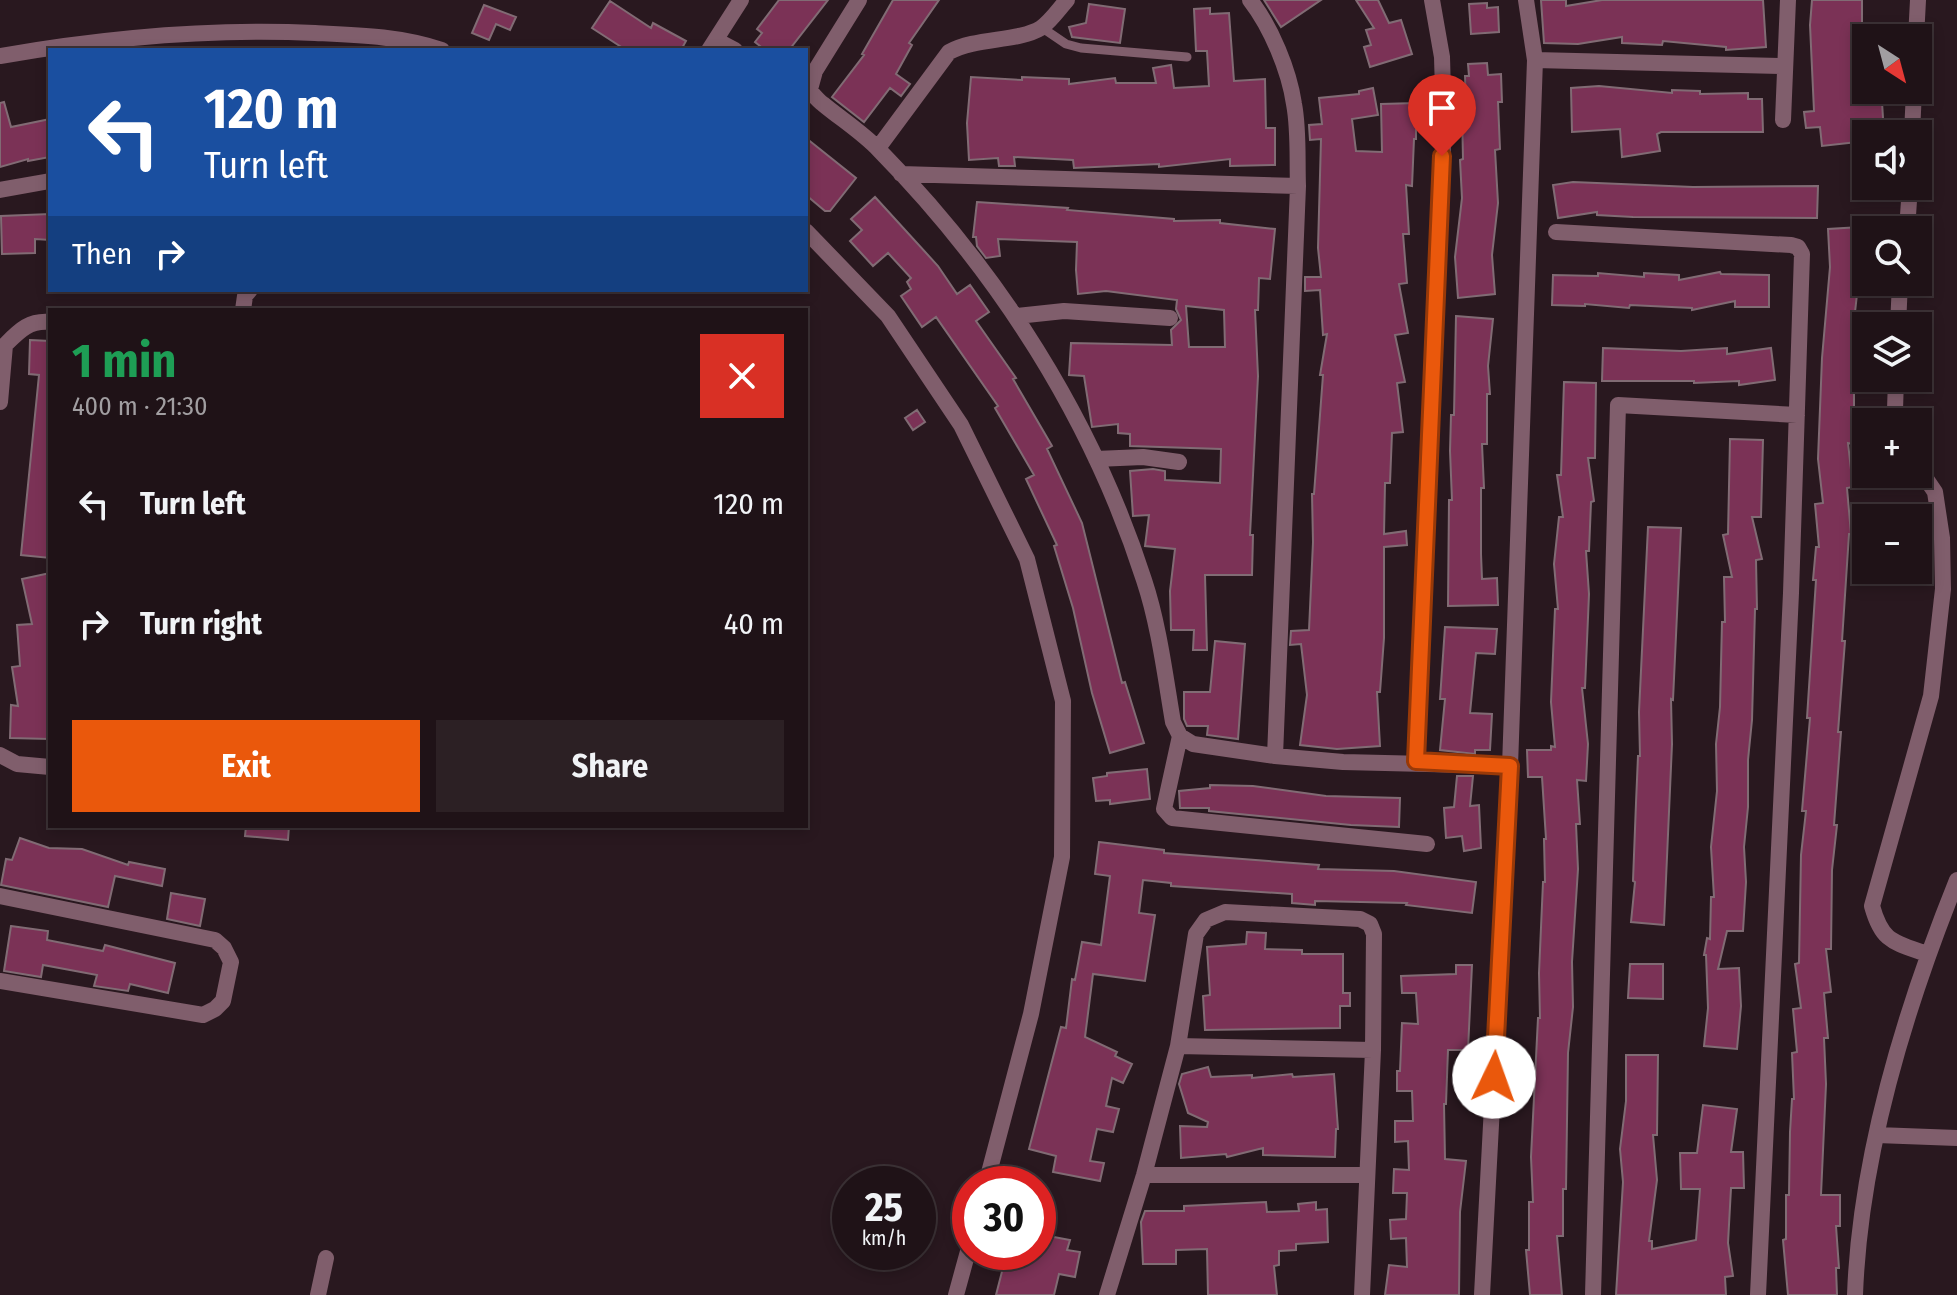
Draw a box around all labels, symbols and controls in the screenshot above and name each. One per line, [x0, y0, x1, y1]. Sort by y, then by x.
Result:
north arrow [1852, 24, 1932, 104]
map controls [1852, 24, 1932, 584]
pin [1408, 74, 1476, 156]
text: 120 m [204, 76, 339, 143]
icon: left [72, 80, 176, 184]
icon: arrive [1420, 86, 1464, 130]
button: sound [1852, 120, 1932, 200]
text: Turn left [204, 144, 328, 188]
button: search [1852, 216, 1932, 296]
icon: right [148, 232, 192, 276]
text: Then [72, 236, 132, 272]
button: layers [1852, 312, 1932, 392]
text: 1 min [72, 332, 177, 390]
button: close [700, 334, 784, 418]
text: 400 m · 21:30 [72, 391, 208, 422]
button: + [1852, 408, 1932, 488]
icon: left [72, 482, 116, 526]
text: Turn left [140, 486, 246, 522]
text: 120 m [713, 486, 784, 522]
button: − [1852, 504, 1932, 584]
icon: right [72, 602, 116, 646]
text: Turn right [140, 606, 262, 642]
text: 40 m [724, 606, 784, 642]
button: Exit [72, 720, 420, 812]
button: Share [436, 720, 784, 812]
position arrow [1452, 1035, 1536, 1119]
speed limit sign: 30 [952, 1166, 1056, 1270]
text: 25 [865, 1184, 903, 1232]
text: km/h [862, 1226, 906, 1250]

